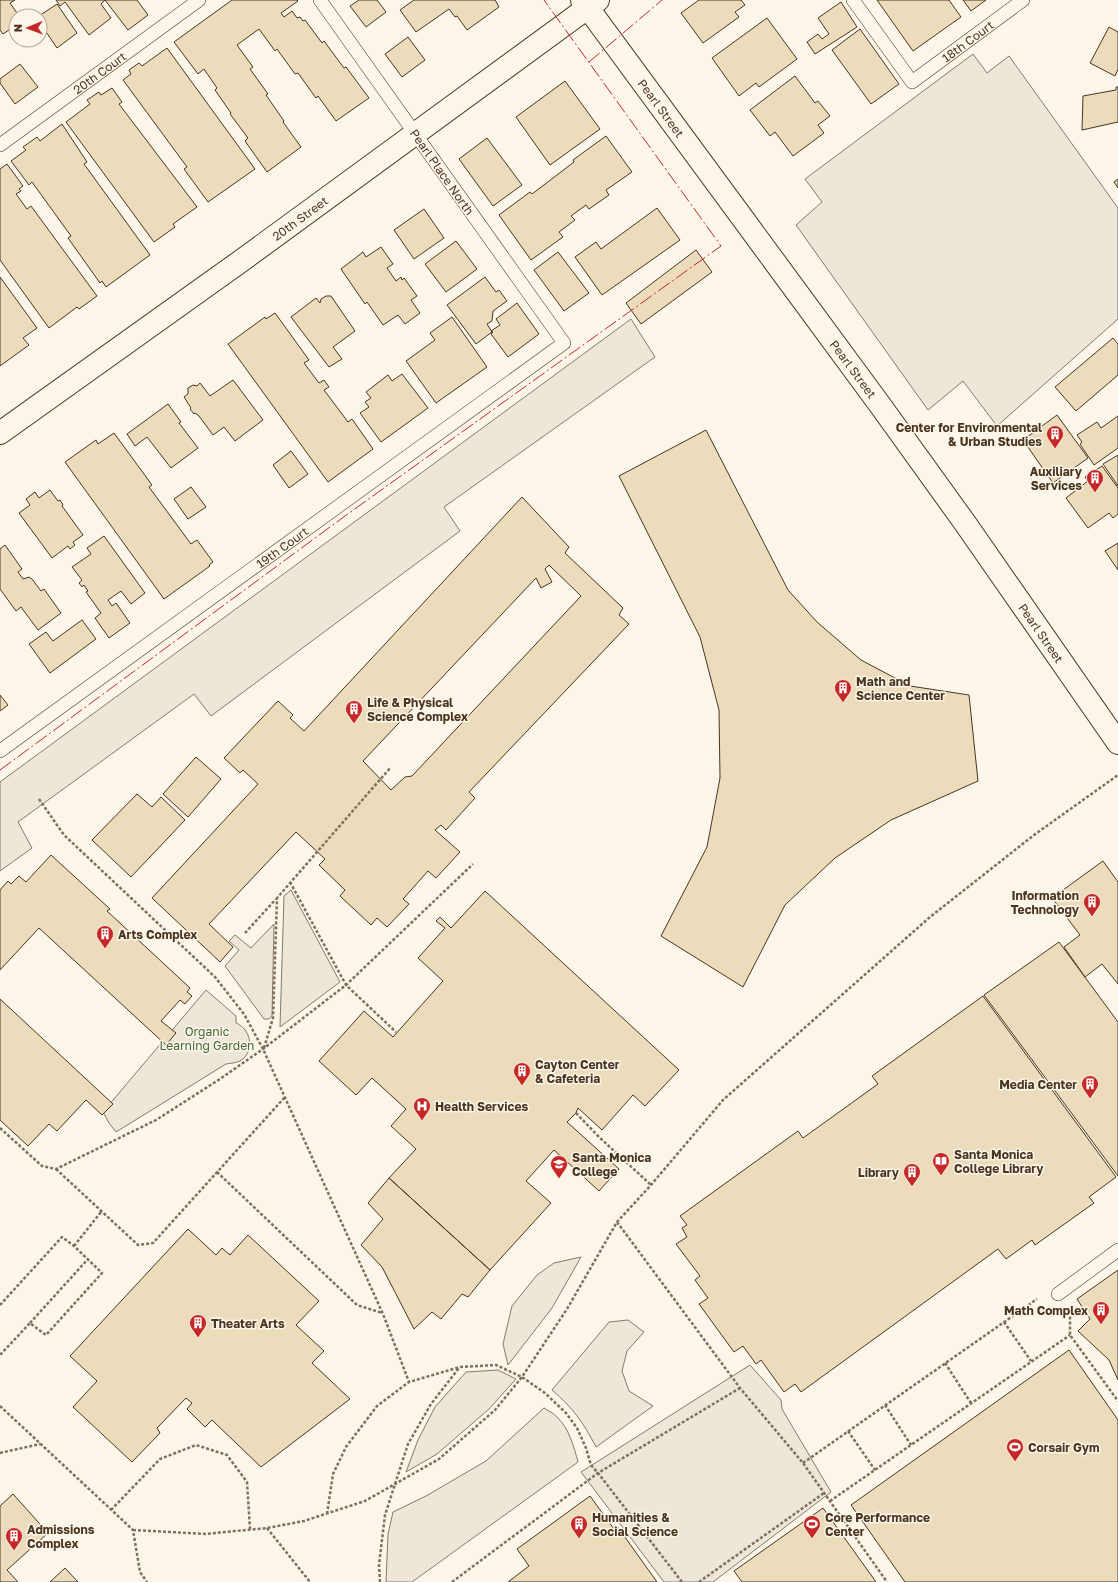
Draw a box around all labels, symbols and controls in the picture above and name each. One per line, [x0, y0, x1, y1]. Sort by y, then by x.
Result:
north arrow [8, 8, 48, 48]
street label: 18th Court [939, 17, 997, 65]
text: N [11, 24, 24, 32]
street label: 20th Court [70, 48, 129, 97]
street label: Pearl Street [635, 76, 688, 140]
street label: Pearl Place North [407, 126, 477, 218]
street label: 20th Street [269, 193, 331, 243]
street label: Pearl Street [827, 337, 880, 401]
place label: Center for Environmental & Urban Studies [896, 420, 1042, 449]
building icon: Center for Environmental & Urban Studies [1045, 424, 1065, 449]
place label: Auxiliary Services [1030, 464, 1083, 493]
building icon: Auxiliary Services [1085, 468, 1105, 493]
street label: 19th Court [253, 523, 311, 571]
street label: Pearl Street [1016, 600, 1067, 665]
place label: Math and Science Center [856, 674, 945, 703]
building icon: Math and Science Center [833, 678, 853, 703]
place label: Life & Physical Science Complex [367, 695, 468, 724]
building icon: Life & Physical Science Complex [344, 699, 364, 724]
place label: Information Technology [1011, 888, 1080, 917]
building icon: Information Technology [1082, 892, 1102, 917]
building icon: Arts Complex [95, 924, 115, 949]
place label: Arts Complex [118, 927, 197, 942]
park label: Organic Learning Garden [159, 1024, 255, 1053]
place label: Cayton Center & Cafeteria [535, 1057, 620, 1086]
building icon: Cayton Center & Cafeteria [512, 1061, 532, 1086]
building icon: Media Center [1080, 1074, 1100, 1099]
place label: Media Center [999, 1077, 1077, 1092]
hospital icon: Health Services [412, 1096, 432, 1121]
place label: Health Services [435, 1099, 529, 1114]
place label: Santa Monica College Library [954, 1147, 1044, 1176]
place label: Santa Monica College [572, 1150, 651, 1179]
library icon: Santa Monica College Library [931, 1151, 951, 1176]
school or university icon: Santa Monica College [549, 1154, 569, 1179]
building icon: Library [902, 1162, 922, 1187]
place label: Library [858, 1165, 900, 1180]
building icon: Math Complex [1091, 1300, 1111, 1325]
place label: Math Complex [1004, 1303, 1088, 1318]
building icon: Theater Arts [188, 1313, 208, 1338]
place label: Theater Arts [211, 1316, 285, 1331]
sports icon: Corsair Gym [1005, 1437, 1025, 1462]
place label: Corsair Gym [1028, 1440, 1100, 1455]
place label: Humanities & Social Science [592, 1510, 678, 1539]
place label: Core Performance Center [825, 1510, 930, 1539]
building icon: Humanities & Social Science [569, 1514, 589, 1539]
sports icon: Core Performance Center [802, 1514, 822, 1539]
place label: Admissions Complex [27, 1522, 95, 1551]
building icon: Admissions Complex [4, 1526, 24, 1551]

